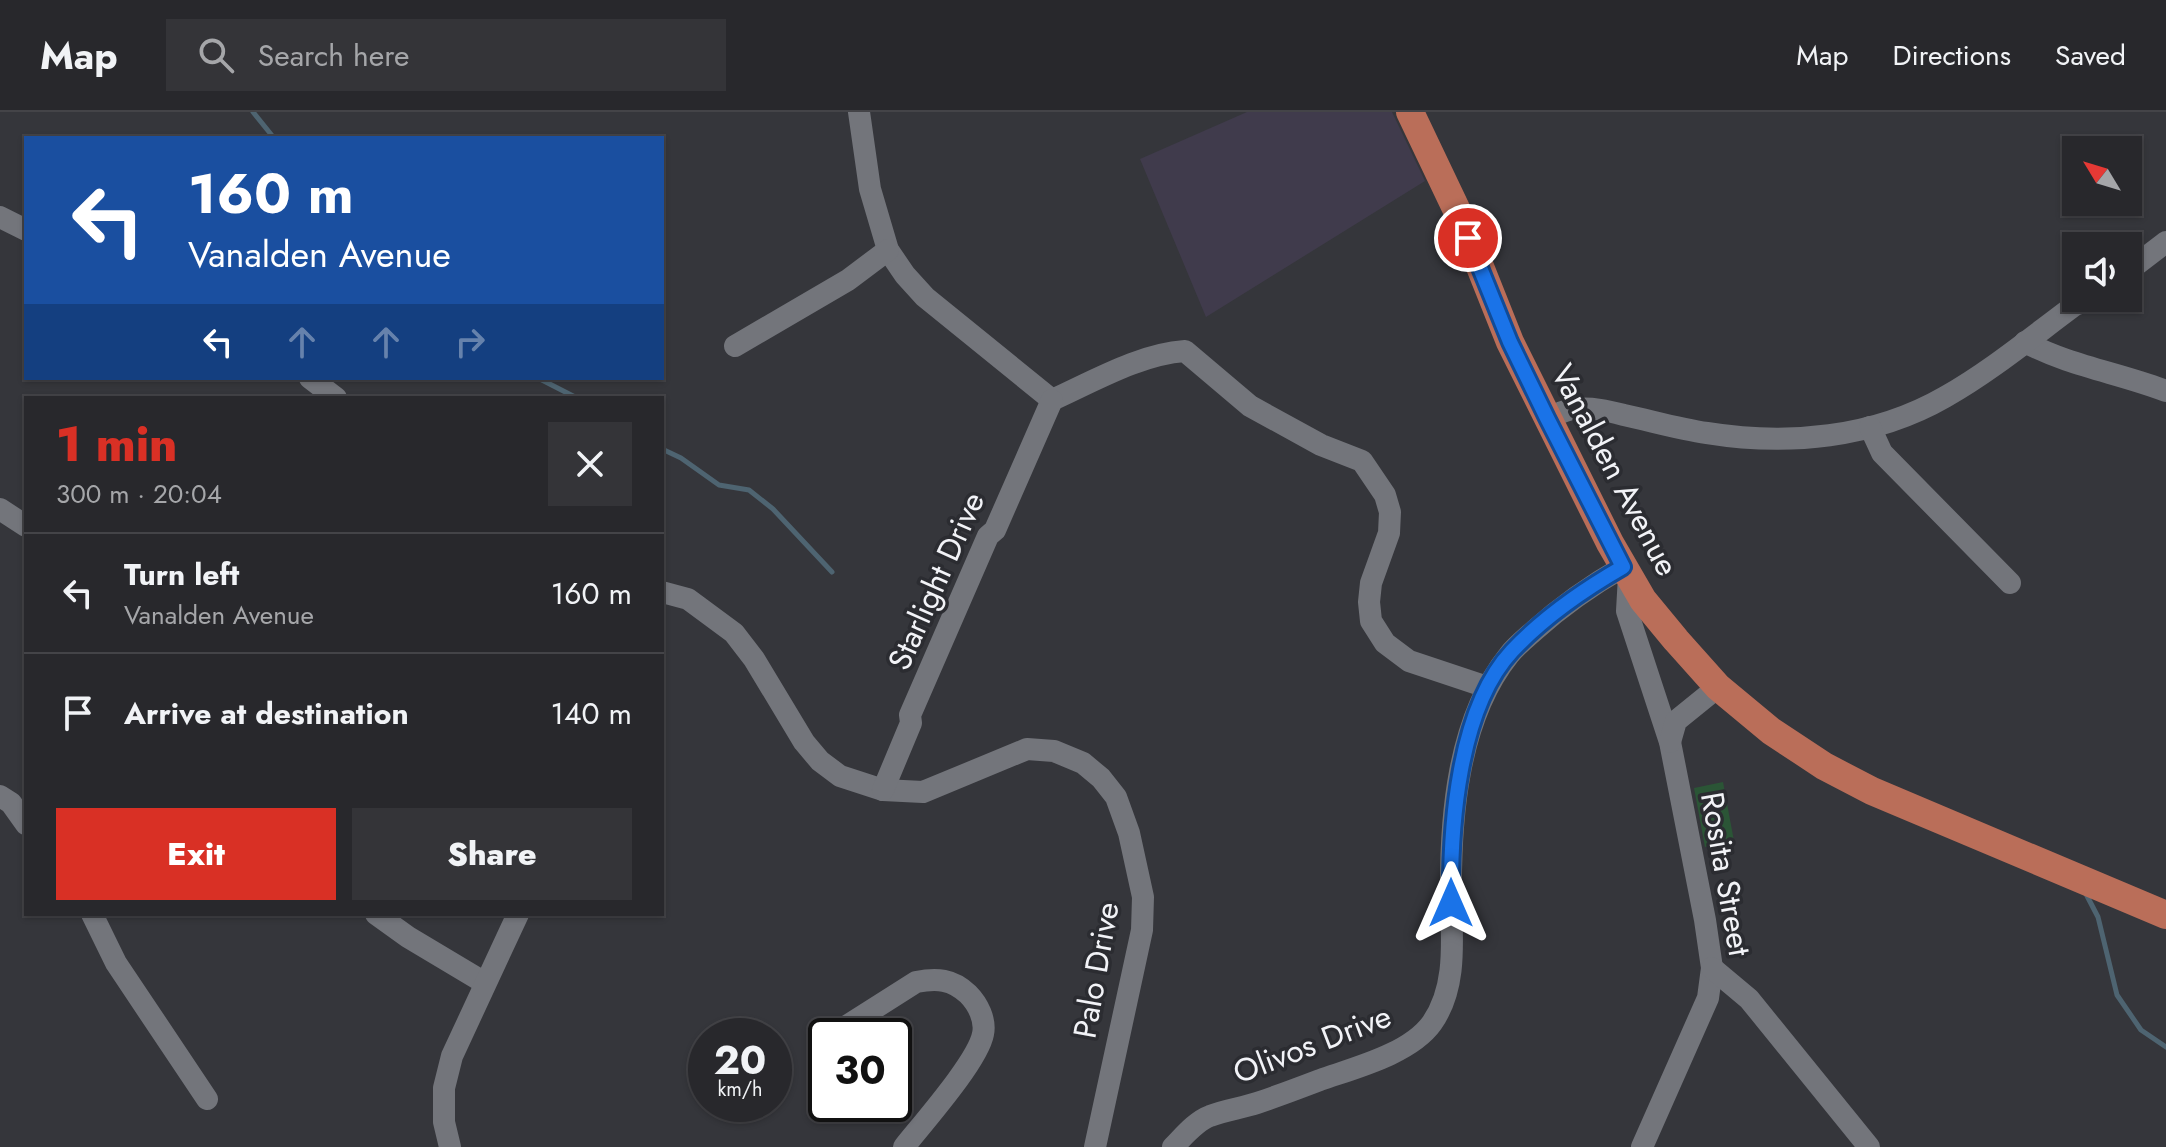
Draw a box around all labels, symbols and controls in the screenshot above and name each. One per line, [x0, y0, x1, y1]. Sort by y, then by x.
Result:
search box [166, 19, 726, 91]
text: Map [40, 28, 118, 83]
icon: search [194, 33, 238, 77]
text: Search here [258, 34, 410, 77]
text: Map [1796, 35, 1848, 76]
text: Directions [1892, 35, 2011, 76]
text: Saved [2055, 35, 2126, 76]
north arrow [2062, 136, 2142, 216]
map controls [2062, 136, 2142, 312]
text: 160 m [188, 153, 354, 234]
icon: left [56, 168, 160, 272]
pin [1434, 204, 1502, 272]
icon: arrive [1446, 216, 1490, 260]
text: Vanalden Avenue [188, 228, 451, 280]
button: sound [2062, 232, 2142, 312]
icon: left [196, 320, 240, 364]
icon: ahead [280, 320, 324, 364]
icon: ahead [364, 320, 408, 364]
icon: right [448, 320, 492, 364]
street label: Vanalden Avenue [1540, 356, 1690, 584]
text: 1 min [56, 410, 177, 479]
button: close [548, 422, 632, 506]
text: 300 m · 20:04 [56, 475, 222, 513]
street label: Starlight Drive [876, 485, 996, 677]
text: Turn left [124, 553, 239, 596]
icon: left [56, 571, 100, 615]
text: 160 m [551, 572, 632, 615]
text: Vanalden Avenue [124, 596, 314, 634]
icon: arrive [56, 691, 100, 735]
text: Arrive at destination [124, 692, 409, 735]
text: 140 m [551, 692, 632, 735]
street label: Rosita Street [1689, 788, 1763, 960]
button: Exit [56, 808, 336, 900]
button: Share [352, 808, 632, 900]
position arrow [1409, 861, 1493, 945]
street label: Palo Drive [1061, 898, 1131, 1042]
street label: Olivos Drive [1226, 993, 1398, 1095]
speed limit sign: 30 [808, 1018, 912, 1122]
text: 20 [714, 1031, 766, 1089]
text: km/h [717, 1075, 763, 1104]

